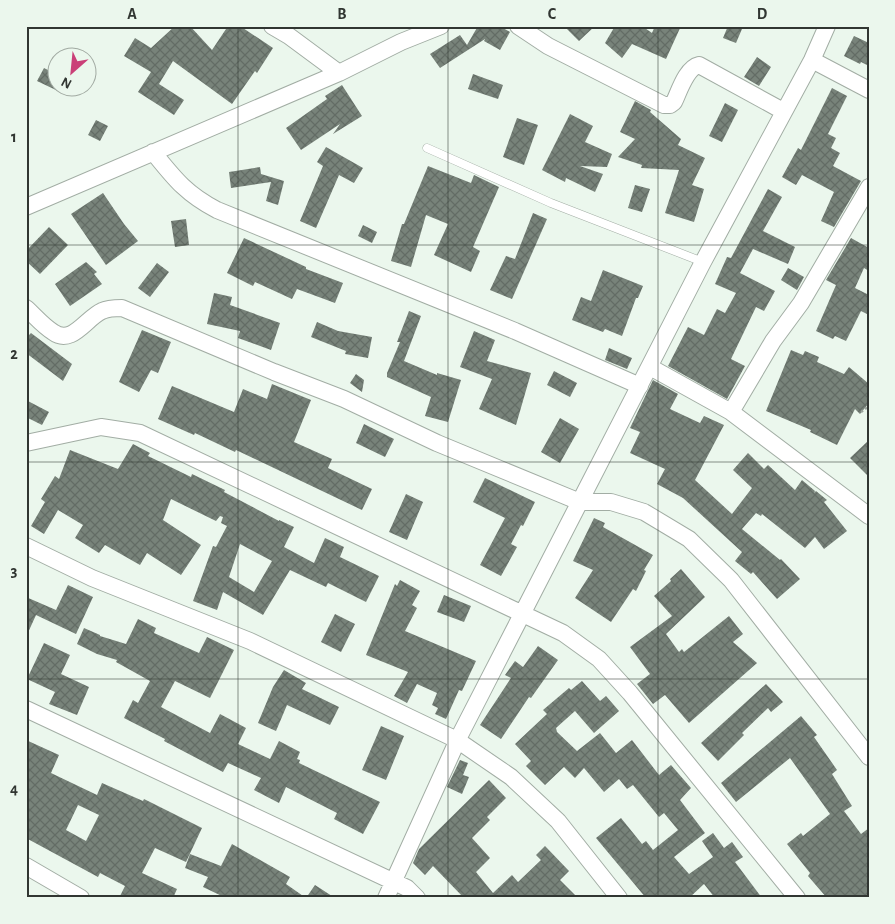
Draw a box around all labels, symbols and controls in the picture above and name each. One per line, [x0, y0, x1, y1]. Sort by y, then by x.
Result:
text: A [127, 6, 137, 22]
text: B [337, 6, 347, 22]
text: C [548, 6, 557, 22]
text: D [757, 6, 768, 22]
north arrow [48, 48, 98, 98]
text: N [59, 74, 74, 91]
text: 1 [11, 129, 17, 145]
text: 2 [10, 346, 18, 362]
text: 3 [11, 563, 18, 579]
text: 4 [10, 781, 18, 797]

